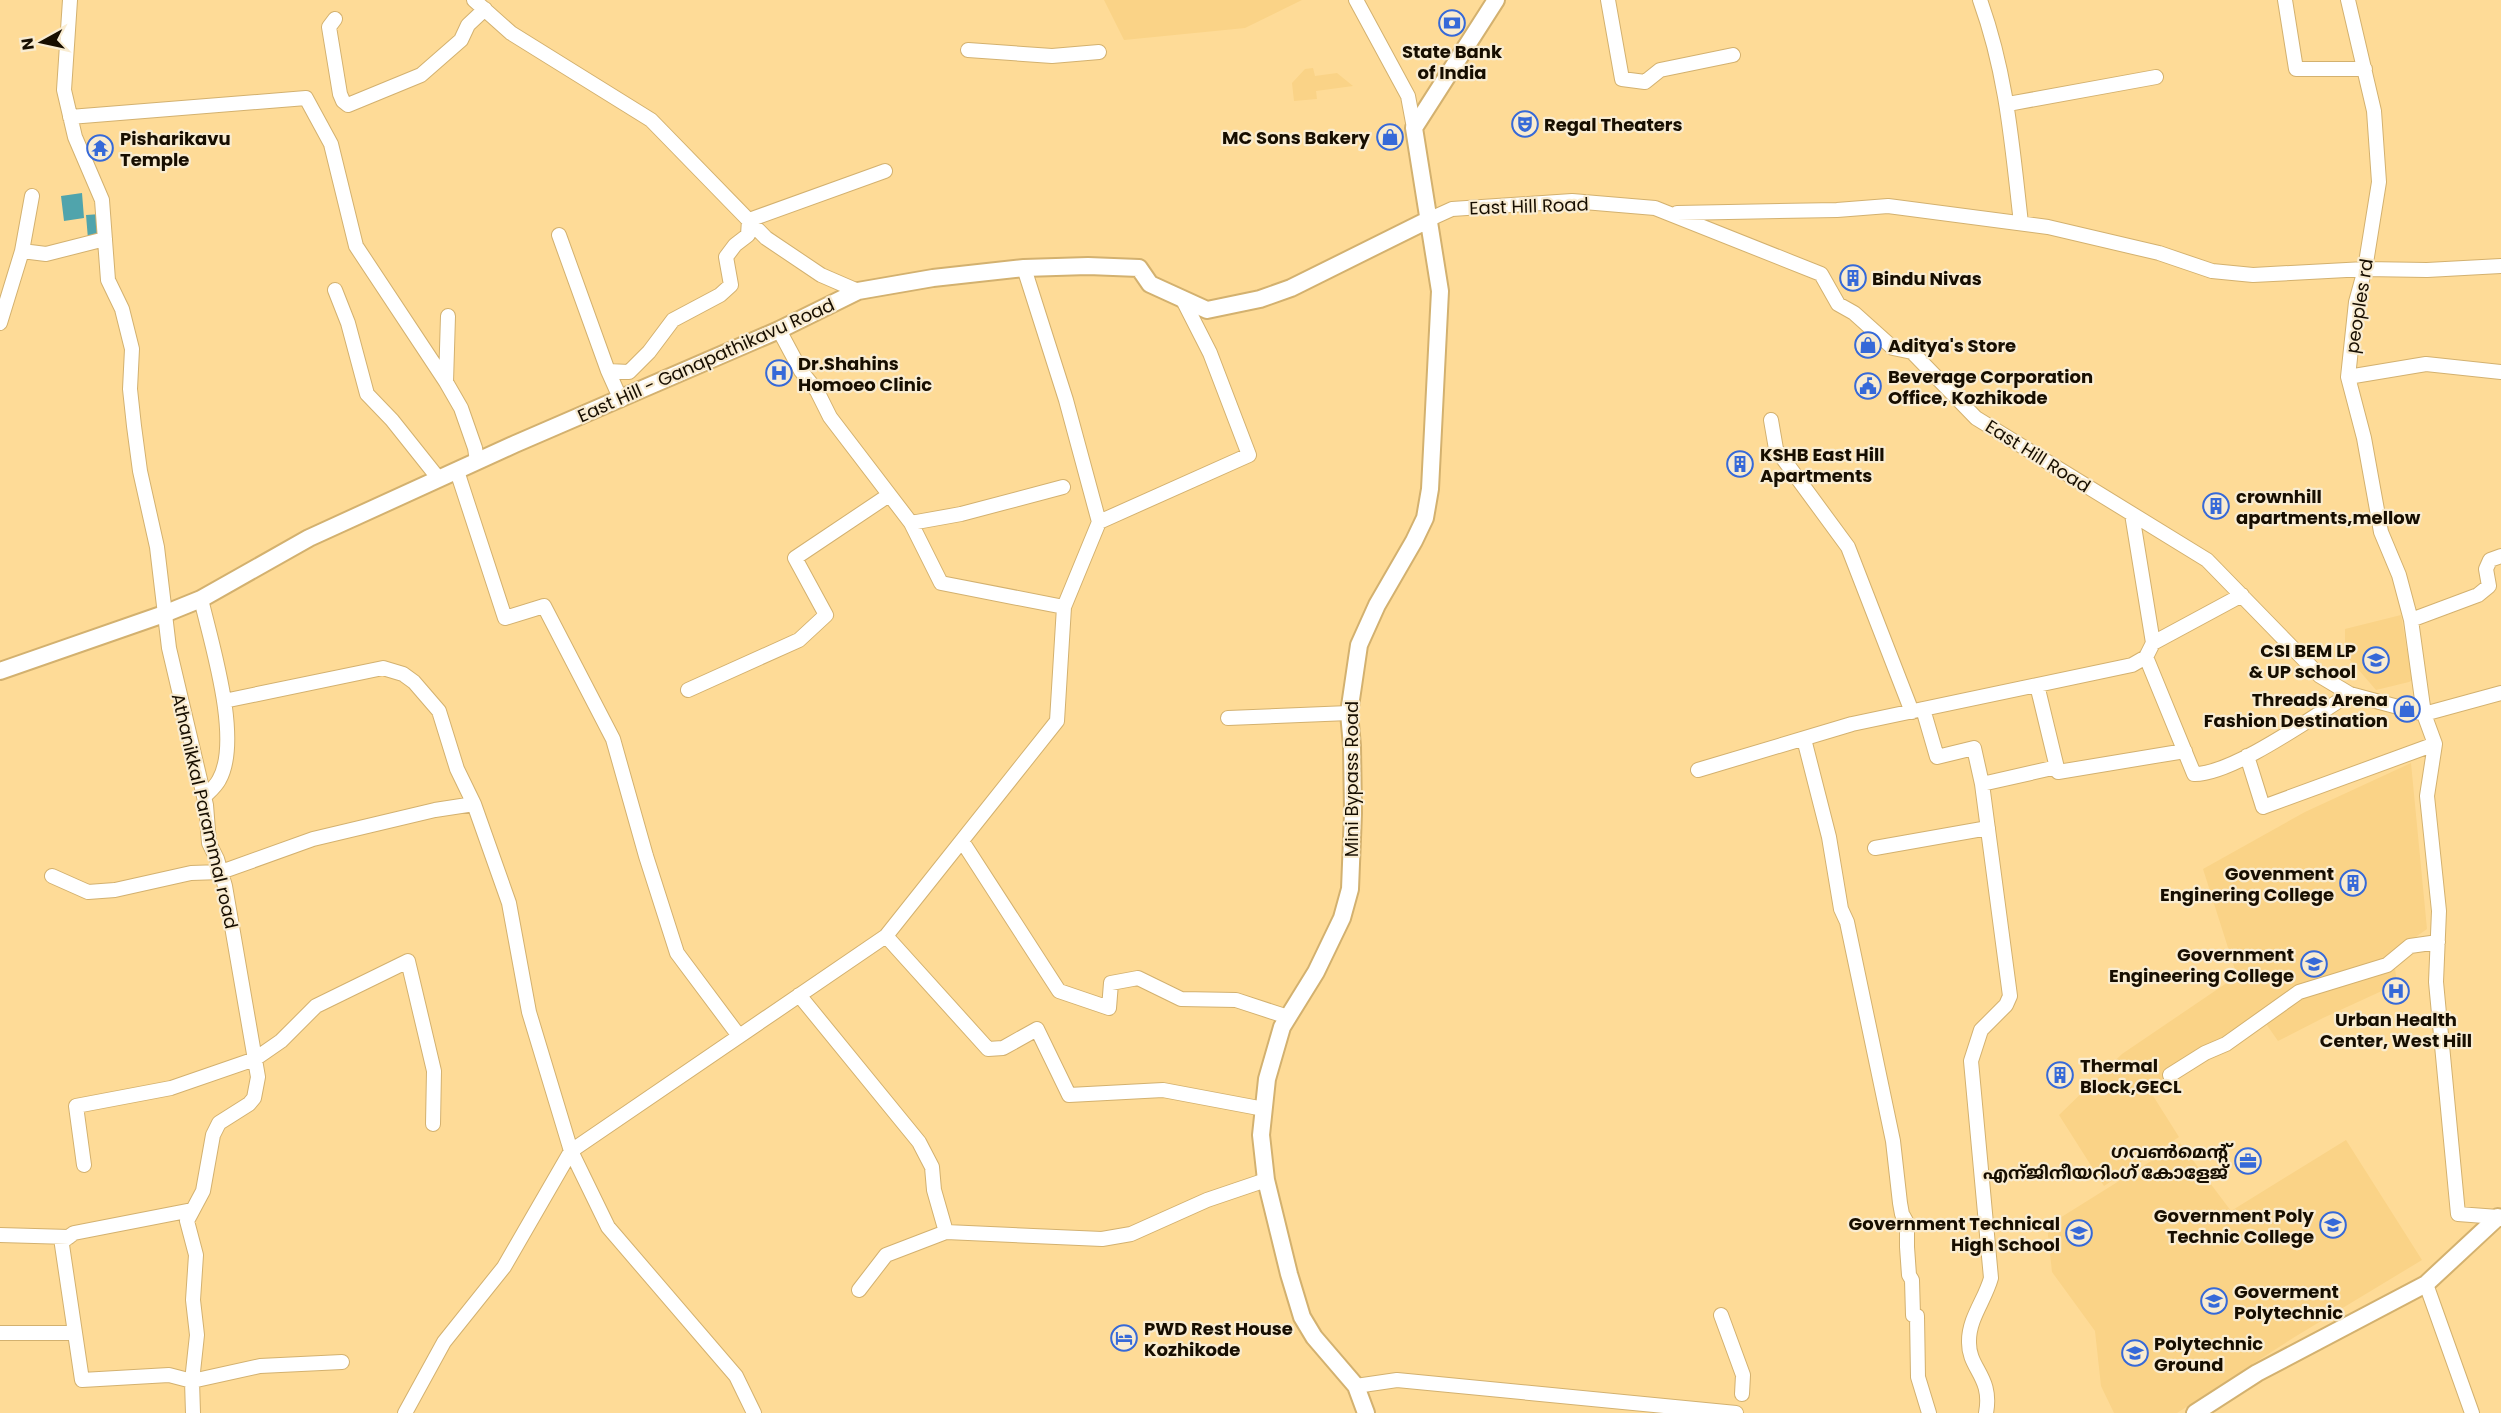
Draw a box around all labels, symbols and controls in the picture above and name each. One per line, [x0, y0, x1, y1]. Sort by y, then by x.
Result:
bank icon: State Bank of India [1437, 8, 1467, 38]
north arrow [12, 12, 72, 72]
text: N [15, 36, 40, 52]
place label: State Bank of India [1402, 39, 1503, 85]
theatre icon: Regal Theaters [1510, 109, 1540, 139]
place label: Regal Theaters [1544, 112, 1683, 137]
shop icon: MC Sons Bakery [1375, 122, 1405, 152]
place label: MC Sons Bakery [1222, 125, 1371, 150]
place label: Pisharikavu Temple [120, 126, 231, 172]
temple icon: Pisharikavu Temple [85, 133, 115, 163]
street label: East Hill Road [1469, 191, 1589, 221]
street label: peoples rd [2339, 257, 2379, 355]
building icon: Bindu Nivas [1838, 263, 1868, 293]
place label: Bindu Nivas [1872, 266, 1982, 291]
street label: East Hill - Ganapathikavu Road [574, 292, 838, 428]
shop icon: Aditya's Store [1853, 330, 1883, 360]
place label: Aditya's Store [1888, 333, 2016, 358]
place label: Dr.Shahins Homoeo Clinic [798, 351, 932, 397]
hospital icon: Dr.Shahins Homoeo Clinic [764, 358, 794, 388]
place label: Beverage Corporation Office, Kozhikode [1888, 364, 2093, 410]
public building icon: Beverage Corporation Office, Kozhikode [1853, 371, 1883, 401]
street label: East Hill Road [1981, 414, 2095, 498]
place label: KSHB East Hill Apartments [1760, 442, 1885, 488]
building icon: KSHB East Hill Apartments [1725, 449, 1755, 479]
place label: crownhill apartments,mellow [2236, 484, 2421, 530]
building icon: crownhill apartments,mellow [2201, 491, 2231, 521]
place label: CSI BEM LP & UP school [2249, 638, 2356, 684]
school or university icon: CSI BEM LP & UP school [2361, 645, 2391, 675]
place label: Threads Arena Fashion Destination [2204, 687, 2388, 733]
street label: Athanikkal Parammal road [166, 691, 244, 931]
shop icon: Threads Arena Fashion Destination [2392, 694, 2422, 724]
street label: Mini Bypass Road [1339, 701, 1364, 857]
place label: Govenment Enginering College [2160, 861, 2334, 907]
building icon: Govenment Enginering College [2338, 868, 2368, 898]
place label: Government Engineering College [2109, 942, 2294, 988]
school or university icon: Government Engineering College [2299, 949, 2329, 979]
hospital icon: Urban Health Center, West Hill [2381, 976, 2411, 1006]
place label: Urban Health Center, West Hill [2320, 1007, 2472, 1053]
place label: Thermal Block,GECL [2080, 1053, 2182, 1099]
building icon: Thermal Block,GECL [2045, 1060, 2075, 1090]
place label: ഗവൺമെന്റ് എന്ജിനീയറിംഗ് കോളേജ് [1983, 1139, 2234, 1185]
office icon: ഗവൺമെന്റ് എന്ജിനീയറിംഗ് കോളേജ് [2233, 1146, 2263, 1176]
place label: Government Poly Technic College [2154, 1203, 2315, 1249]
school or university icon: Government Poly Technic College [2318, 1210, 2348, 1240]
place label: Government Technical High School [1849, 1211, 2060, 1257]
school or university icon: Government Technical High School [2064, 1218, 2094, 1248]
place label: Goverment Polytechnic [2234, 1279, 2343, 1325]
school or university icon: Goverment Polytechnic [2199, 1286, 2229, 1316]
place label: PWD Rest House Kozhikode [1144, 1316, 1293, 1362]
hotel icon: PWD Rest House Kozhikode [1109, 1323, 1139, 1353]
place label: Polytechnic Ground [2154, 1331, 2263, 1377]
school or university icon: Polytechnic Ground [2120, 1338, 2150, 1368]

